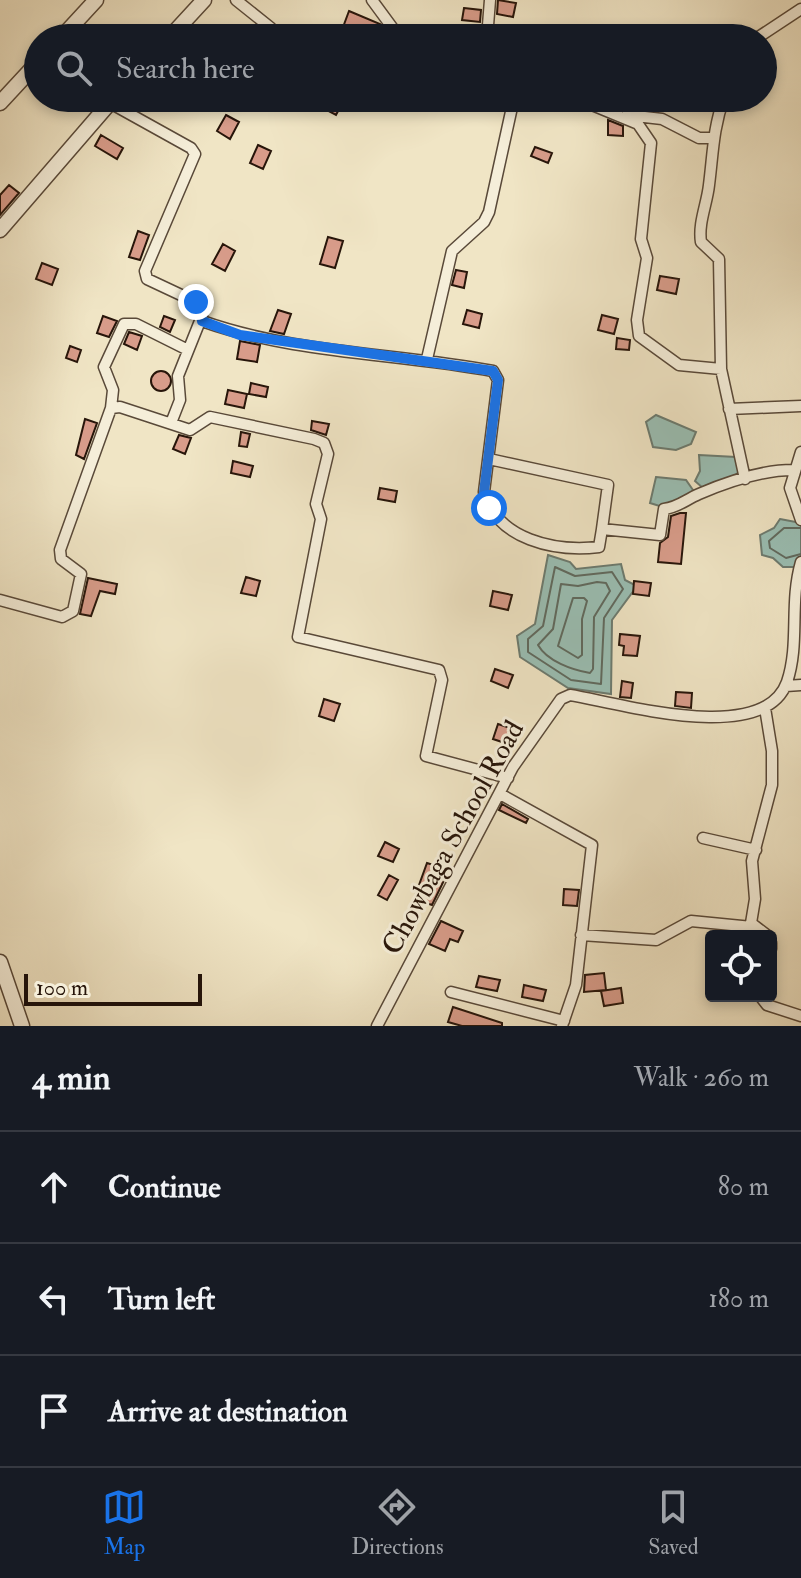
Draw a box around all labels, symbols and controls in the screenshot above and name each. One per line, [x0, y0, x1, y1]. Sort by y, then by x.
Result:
search box [24, 24, 777, 112]
icon: search [52, 46, 96, 90]
text: Search here [116, 50, 255, 87]
route end [178, 284, 214, 320]
route start [471, 490, 507, 526]
street label: Chowbaga School Road [374, 714, 532, 961]
map controls [705, 930, 777, 1002]
button: locate [705, 930, 777, 1002]
scale bar [24, 970, 202, 1006]
text: 100 m [36, 974, 88, 1002]
text: 4 min [32, 1057, 110, 1100]
text: Walk · 260 m [634, 1062, 769, 1094]
icon: ahead [32, 1165, 76, 1209]
text: Continue [108, 1169, 221, 1206]
text: 80 m [718, 1171, 769, 1203]
icon: left [32, 1277, 76, 1321]
text: Turn left [108, 1281, 215, 1318]
text: 180 m [709, 1283, 769, 1315]
icon: arrive [32, 1389, 76, 1433]
text: Arrive at destination [108, 1393, 348, 1430]
tab: Map [102, 1485, 146, 1561]
tab: Directions [351, 1485, 444, 1561]
tab: Saved [648, 1485, 699, 1561]

